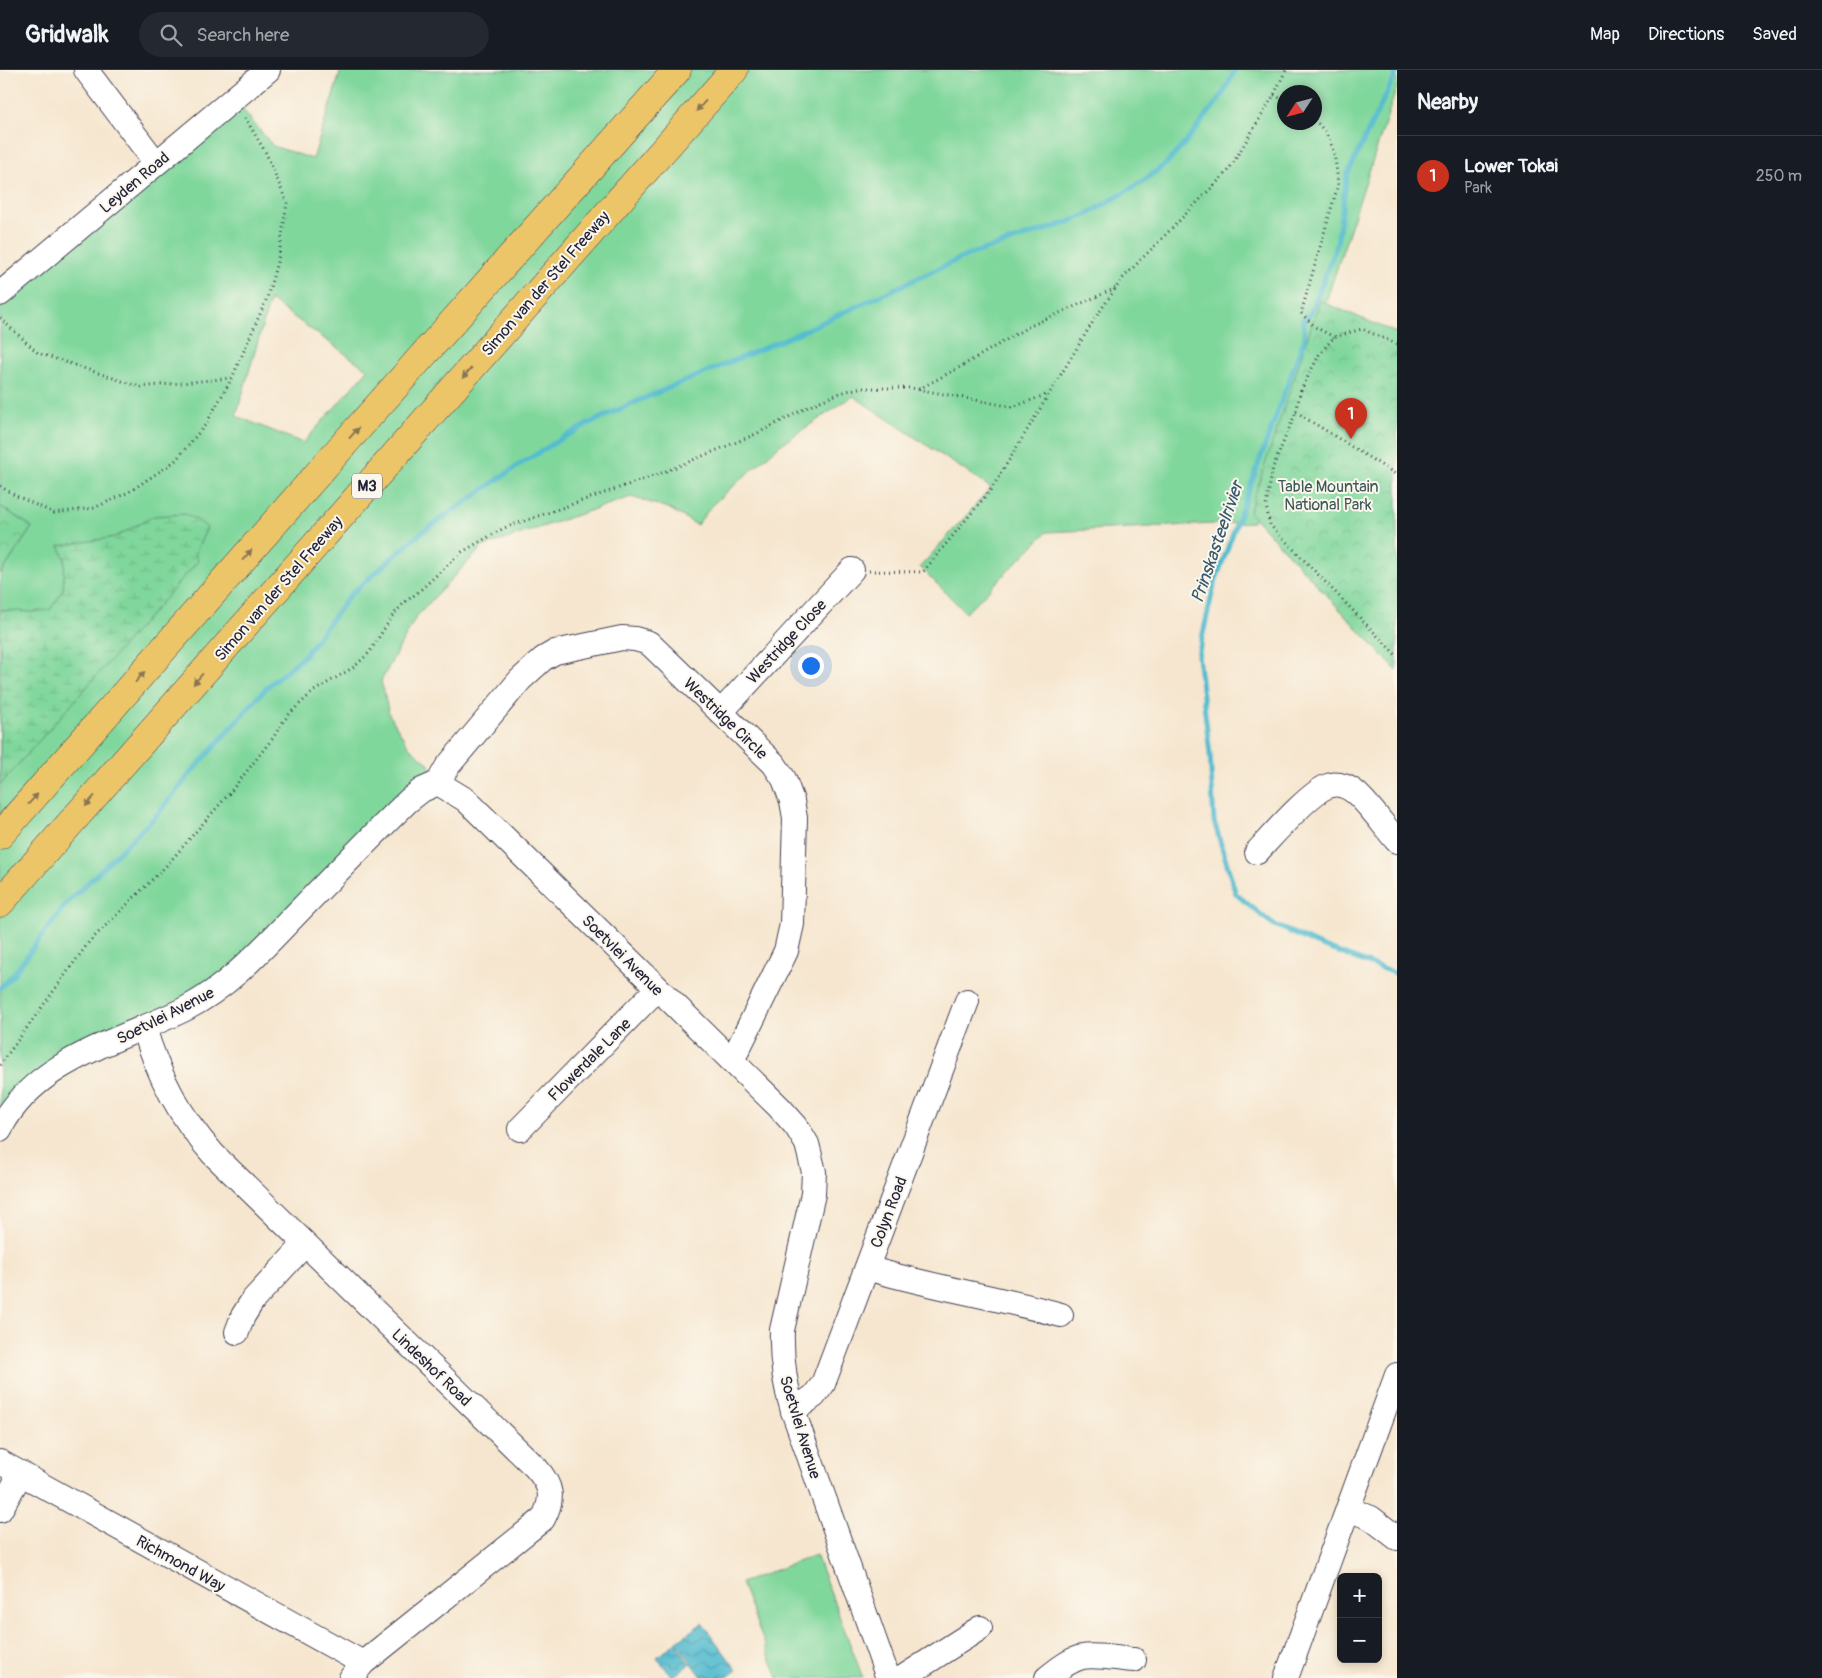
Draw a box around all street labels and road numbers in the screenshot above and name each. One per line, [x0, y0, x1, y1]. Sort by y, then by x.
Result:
street label: Leyden Road [96, 148, 174, 218]
street label: Simon van der Stel Freeway [477, 207, 614, 360]
road number: M3 [352, 474, 382, 498]
street label: Simon van der Stel Freeway [210, 512, 347, 665]
street label: Westridge Close [743, 595, 831, 688]
street label: Westridge Circle [679, 674, 772, 764]
street label: Soetvlei Avenue [578, 911, 667, 1001]
street label: Soetvlei Avenue [113, 983, 218, 1049]
street label: Flowerdale Lane [544, 1014, 636, 1105]
street label: Colyn Road [866, 1174, 912, 1251]
street label: Lindeshof Road [387, 1325, 475, 1411]
street label: Soetvlei Avenue [775, 1373, 825, 1481]
street label: Richmond Way [133, 1531, 229, 1597]

